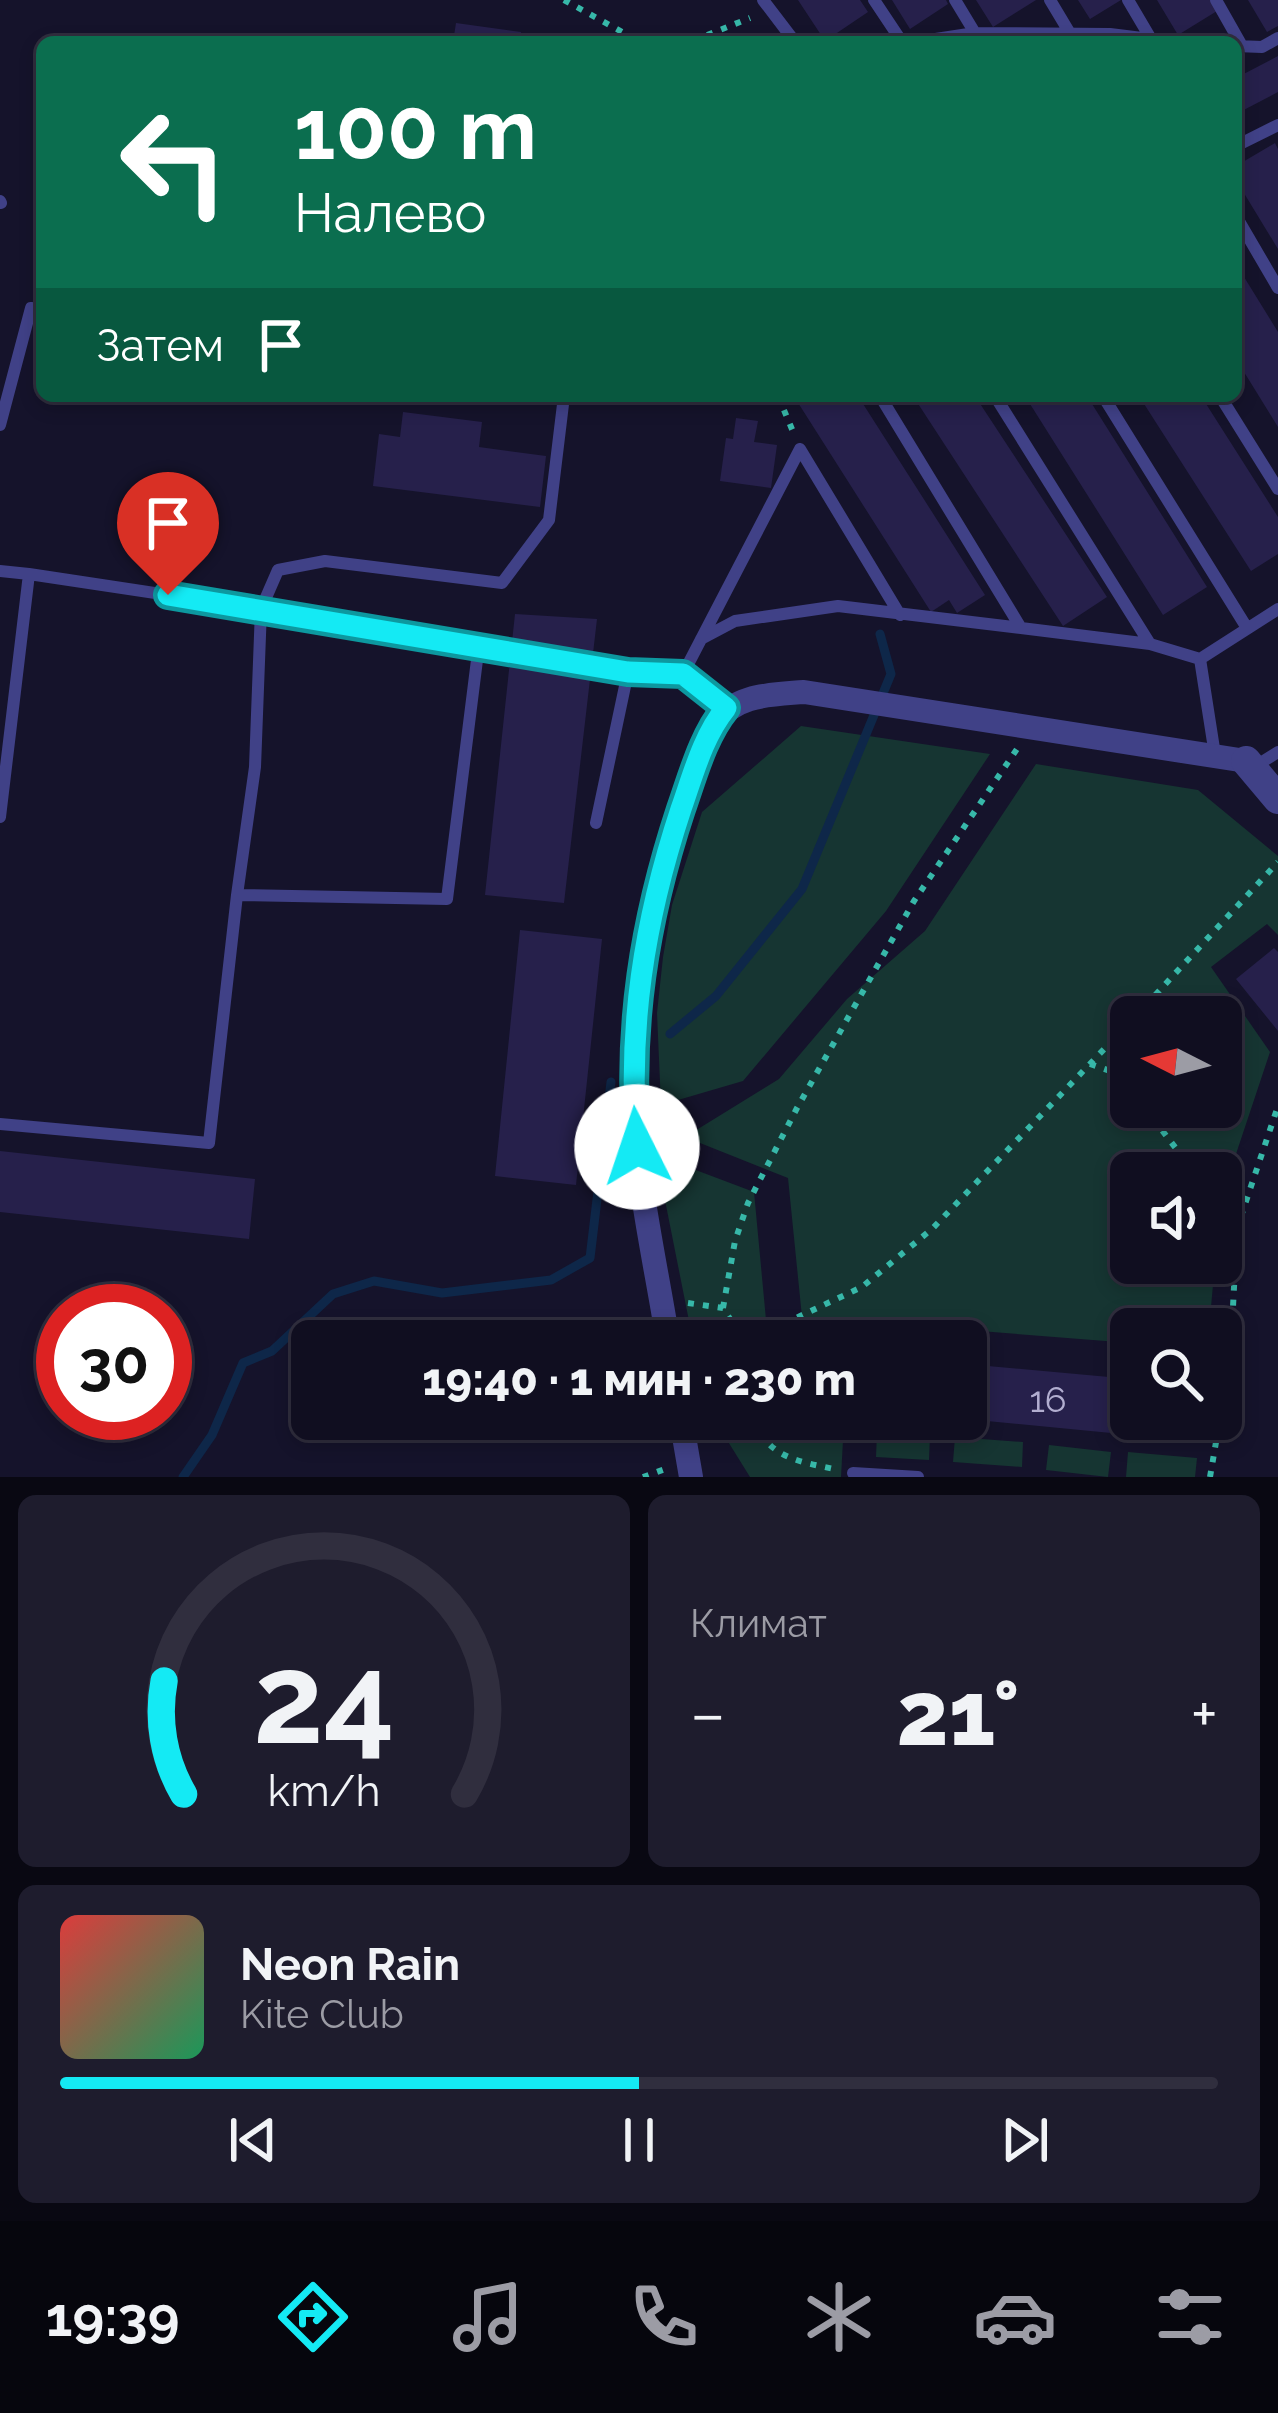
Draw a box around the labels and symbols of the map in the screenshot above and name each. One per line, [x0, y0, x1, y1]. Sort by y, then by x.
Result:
pin [117, 472, 219, 595]
north arrow [1110, 996, 1242, 1128]
position arrow [574, 1084, 700, 1210]
speed limit sign: 30 [36, 1284, 192, 1440]
house number: 16 [1029, 1378, 1067, 1420]

